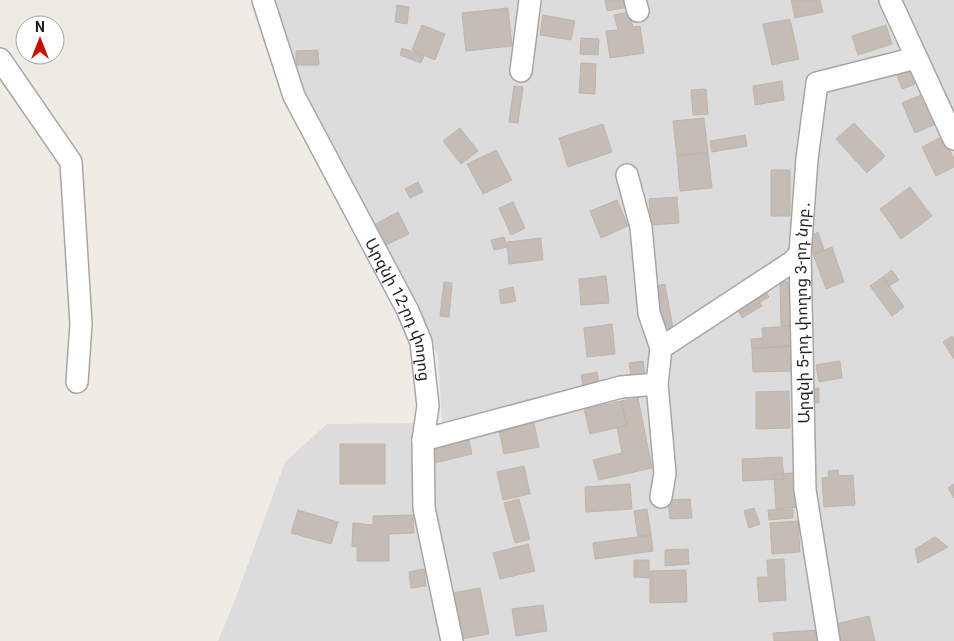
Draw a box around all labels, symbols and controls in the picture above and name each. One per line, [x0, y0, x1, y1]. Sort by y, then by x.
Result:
north arrow [15, 15, 65, 65]
text: N [35, 19, 45, 35]
street label: Արզնի 5-րդ փողոց 3-րդ նրբ․ [791, 200, 814, 424]
street label: Արզնի 12-րդ փողոց [361, 235, 434, 382]

